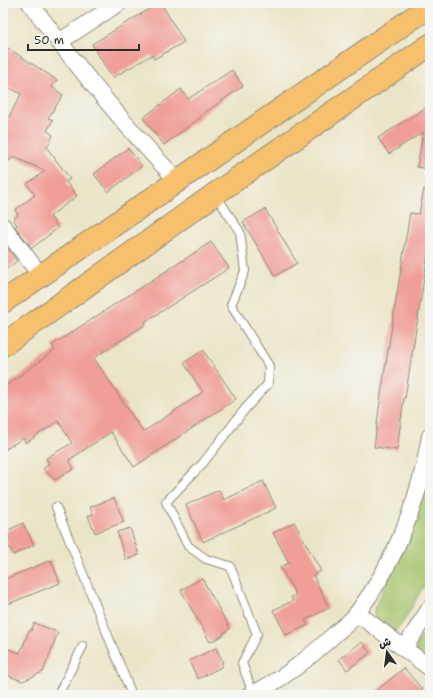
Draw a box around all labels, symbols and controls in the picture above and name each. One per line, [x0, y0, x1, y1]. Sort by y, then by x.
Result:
scale bar [28, 26, 139, 52]
text: 50 m [34, 32, 64, 48]
north arrow [367, 632, 407, 672]
text: ش [377, 634, 392, 652]

